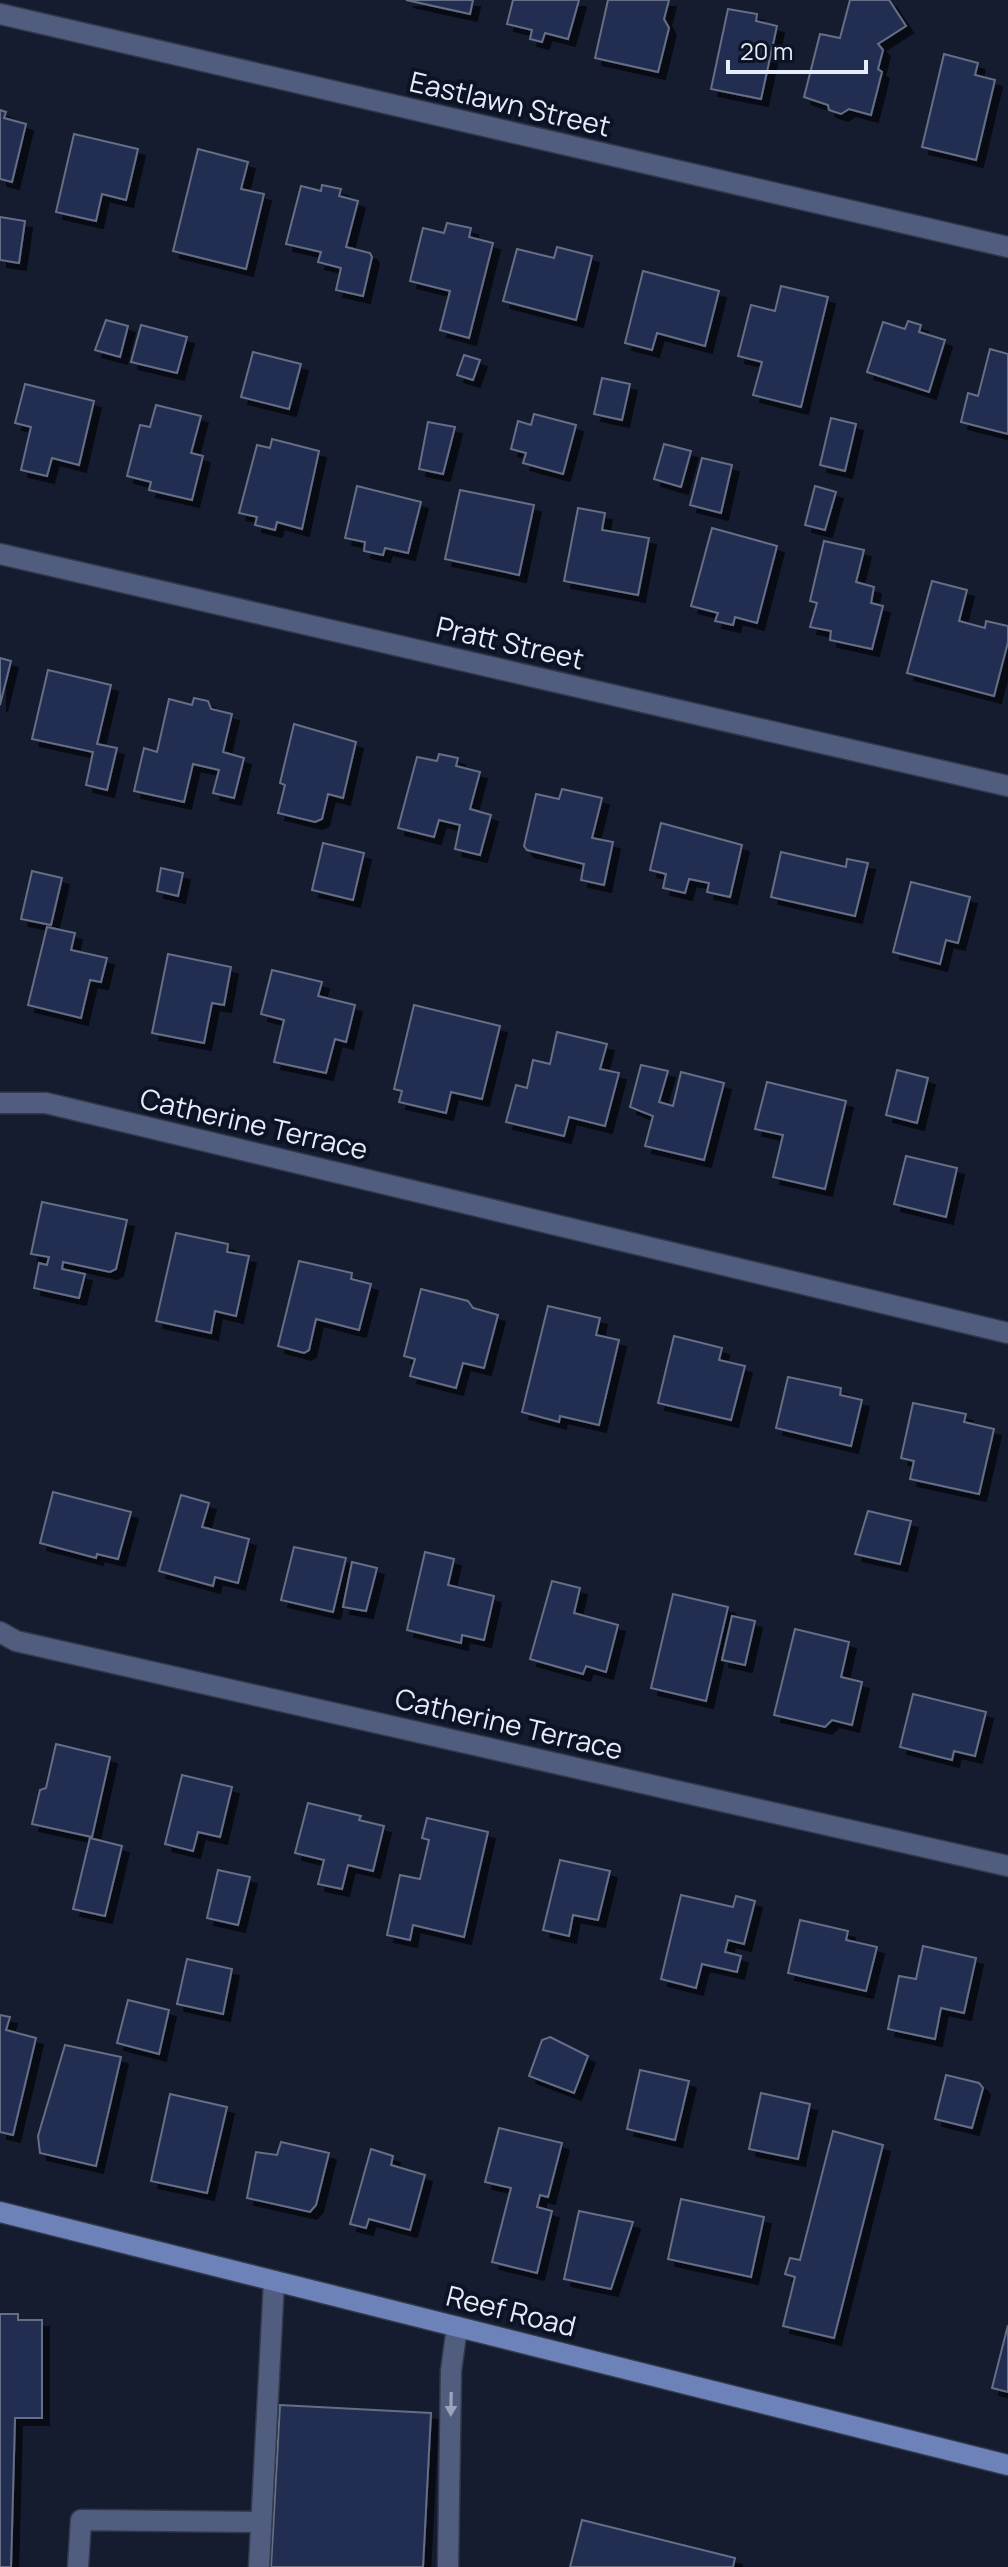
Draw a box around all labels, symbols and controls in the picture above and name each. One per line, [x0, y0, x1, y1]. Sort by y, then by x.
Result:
scale bar [728, 24, 866, 74]
text: 20 m [740, 34, 793, 67]
street label: Eastlawn Street [406, 61, 614, 145]
street label: Pratt Street [433, 607, 588, 677]
street label: Catherine Terrace [137, 1078, 372, 1168]
street label: Catherine Terrace [392, 1678, 627, 1768]
street label: Reef Road [442, 2276, 580, 2344]
one-way arrow [445, 2392, 457, 2417]

